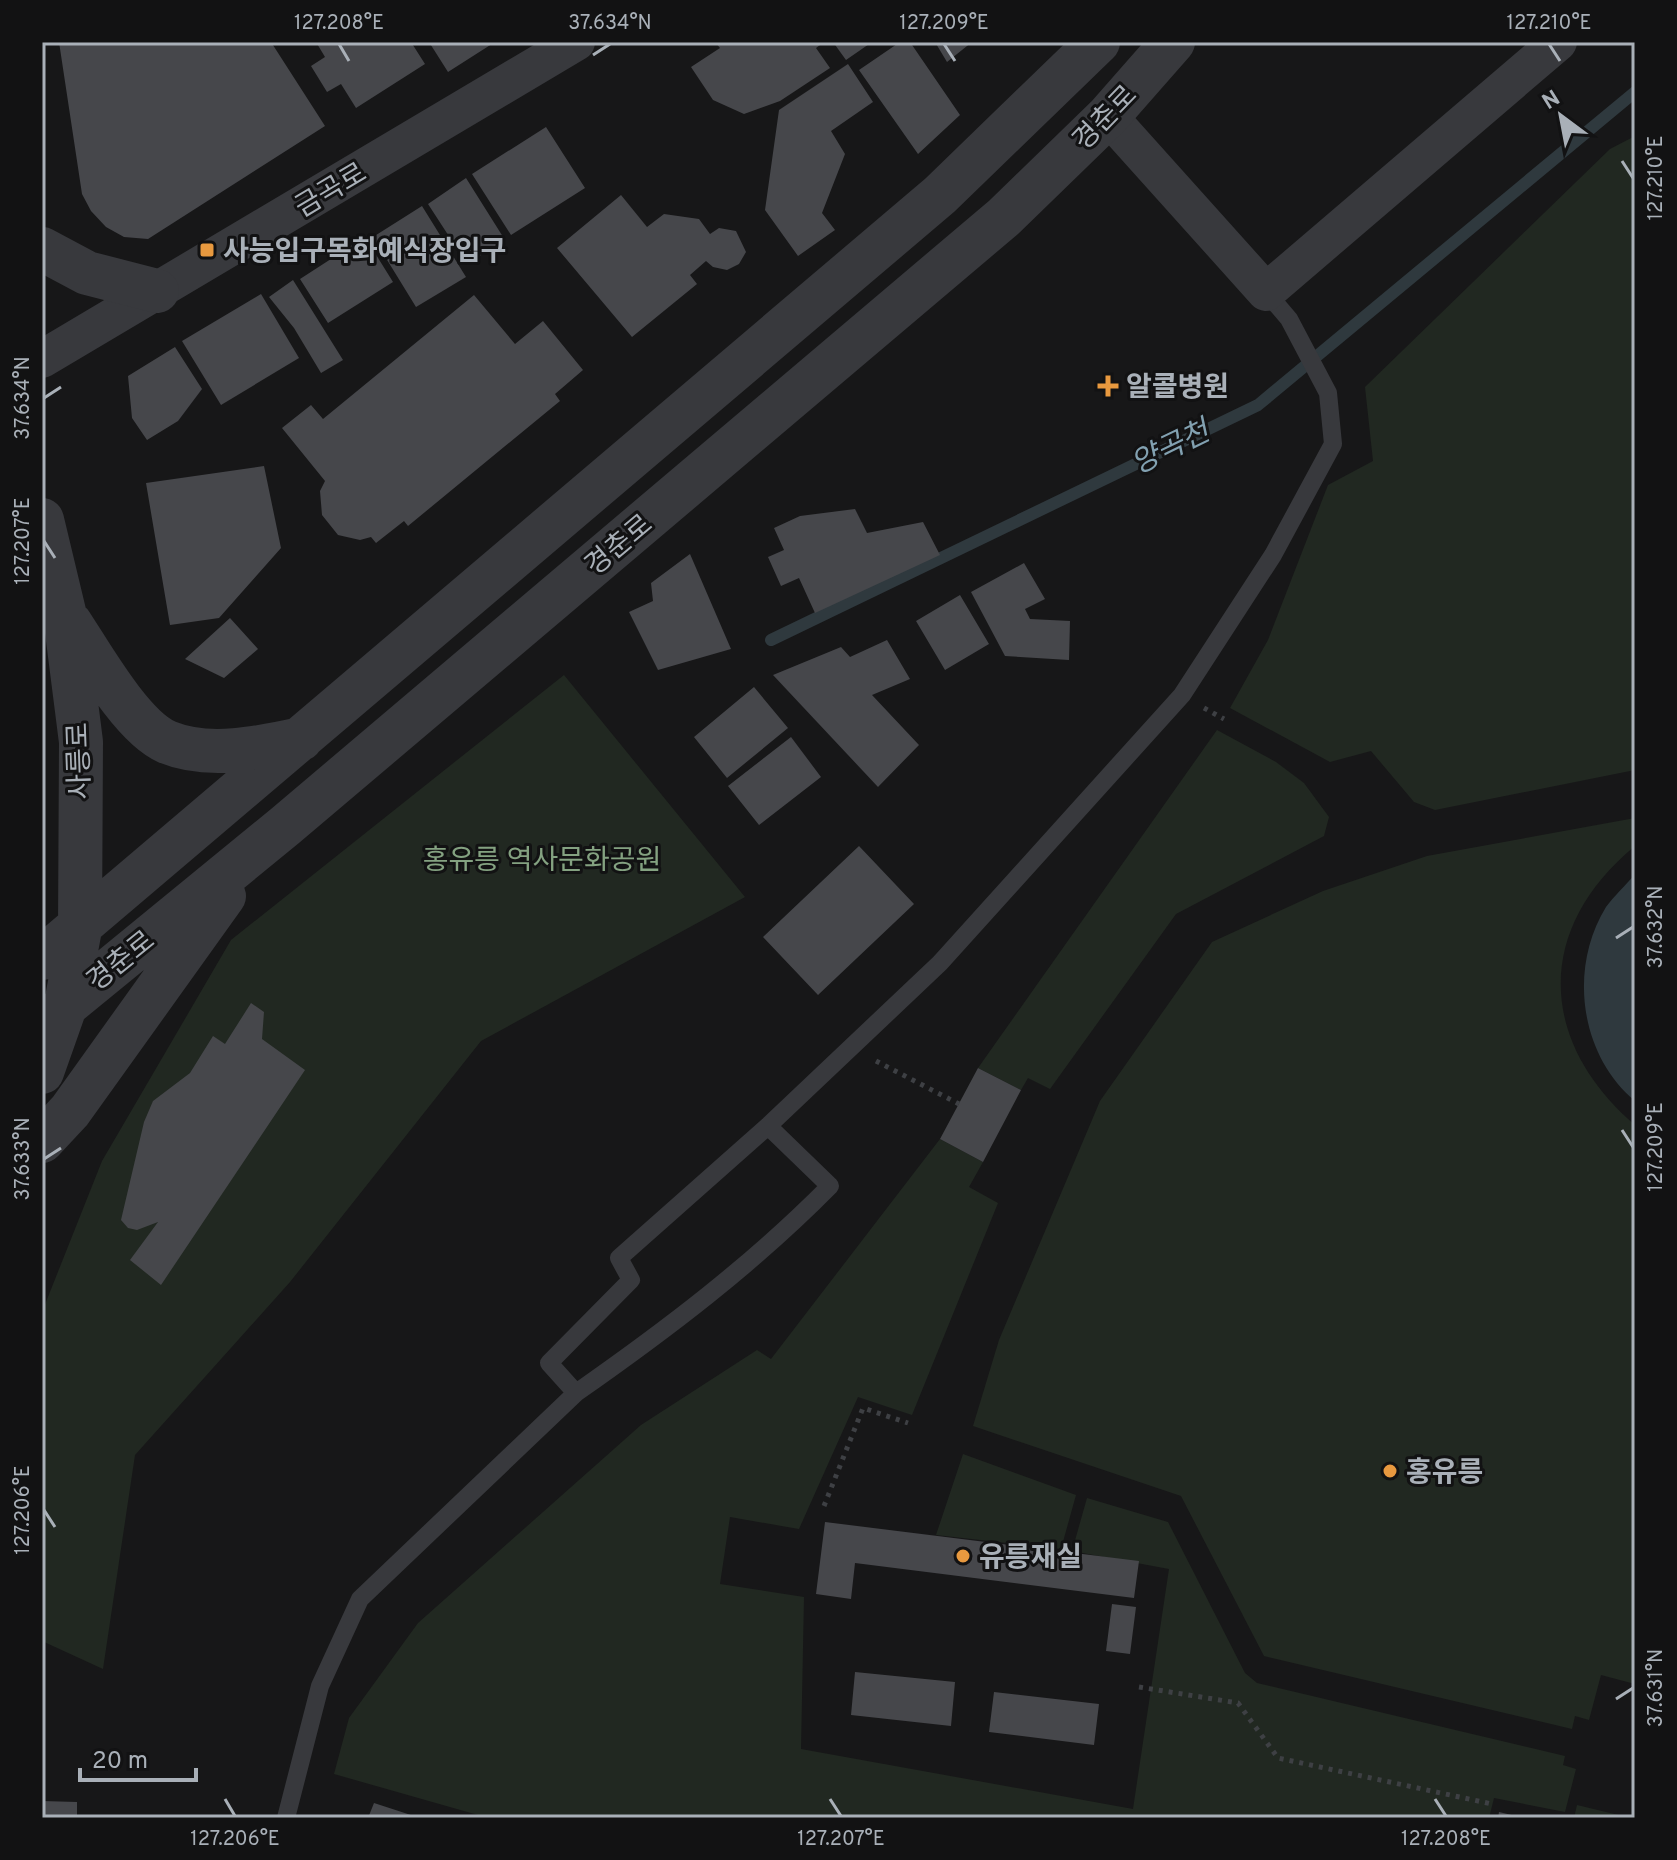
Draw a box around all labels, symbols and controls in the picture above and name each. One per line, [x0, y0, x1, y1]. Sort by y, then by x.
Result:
text: 127.208°E [294, 11, 384, 37]
text: 37.634°N [568, 11, 652, 37]
text: 127.209°E [899, 11, 989, 37]
text: 127.210°E [1506, 11, 1592, 37]
north arrow [1521, 76, 1601, 156]
street label: 경춘로 [1066, 79, 1146, 159]
text: N [1538, 86, 1566, 117]
text: 127.210°E [1644, 135, 1670, 221]
street label: 금곡로 [289, 156, 374, 227]
place label: 사능입구목화예식장입구 [223, 235, 506, 271]
marker: 사능입구목화예식장입구 [198, 241, 216, 259]
text: 37.634°N [11, 356, 37, 440]
place label: 알콜병원 [1126, 371, 1229, 407]
marker: 알콜병원 [1097, 375, 1119, 397]
water label: 양곡천 [1126, 413, 1219, 484]
text: 127.207°E [11, 497, 37, 585]
street label: 경춘로 [579, 508, 661, 585]
street label: 사릉로 [62, 722, 100, 800]
park label: 홍유릉 역사문화공원 [423, 844, 661, 880]
text: 37.632°N [1644, 886, 1670, 968]
street label: 경춘로 [81, 924, 163, 1001]
text: 127.209°E [1644, 1102, 1670, 1192]
text: 37.633°N [11, 1117, 37, 1201]
place label: 홍유릉 [1406, 1456, 1483, 1492]
marker: 홍유릉 [1381, 1462, 1399, 1480]
text: 127.206°E [11, 1465, 37, 1555]
place label: 유릉재실 [979, 1541, 1082, 1577]
marker: 유릉재실 [954, 1547, 972, 1565]
text: 37.631°N [1644, 1649, 1670, 1727]
scale bar [80, 1732, 196, 1782]
text: 20 m [92, 1747, 148, 1777]
text: 127.206°E [190, 1827, 280, 1853]
text: 127.207°E [797, 1827, 885, 1853]
text: 127.208°E [1401, 1827, 1491, 1853]

